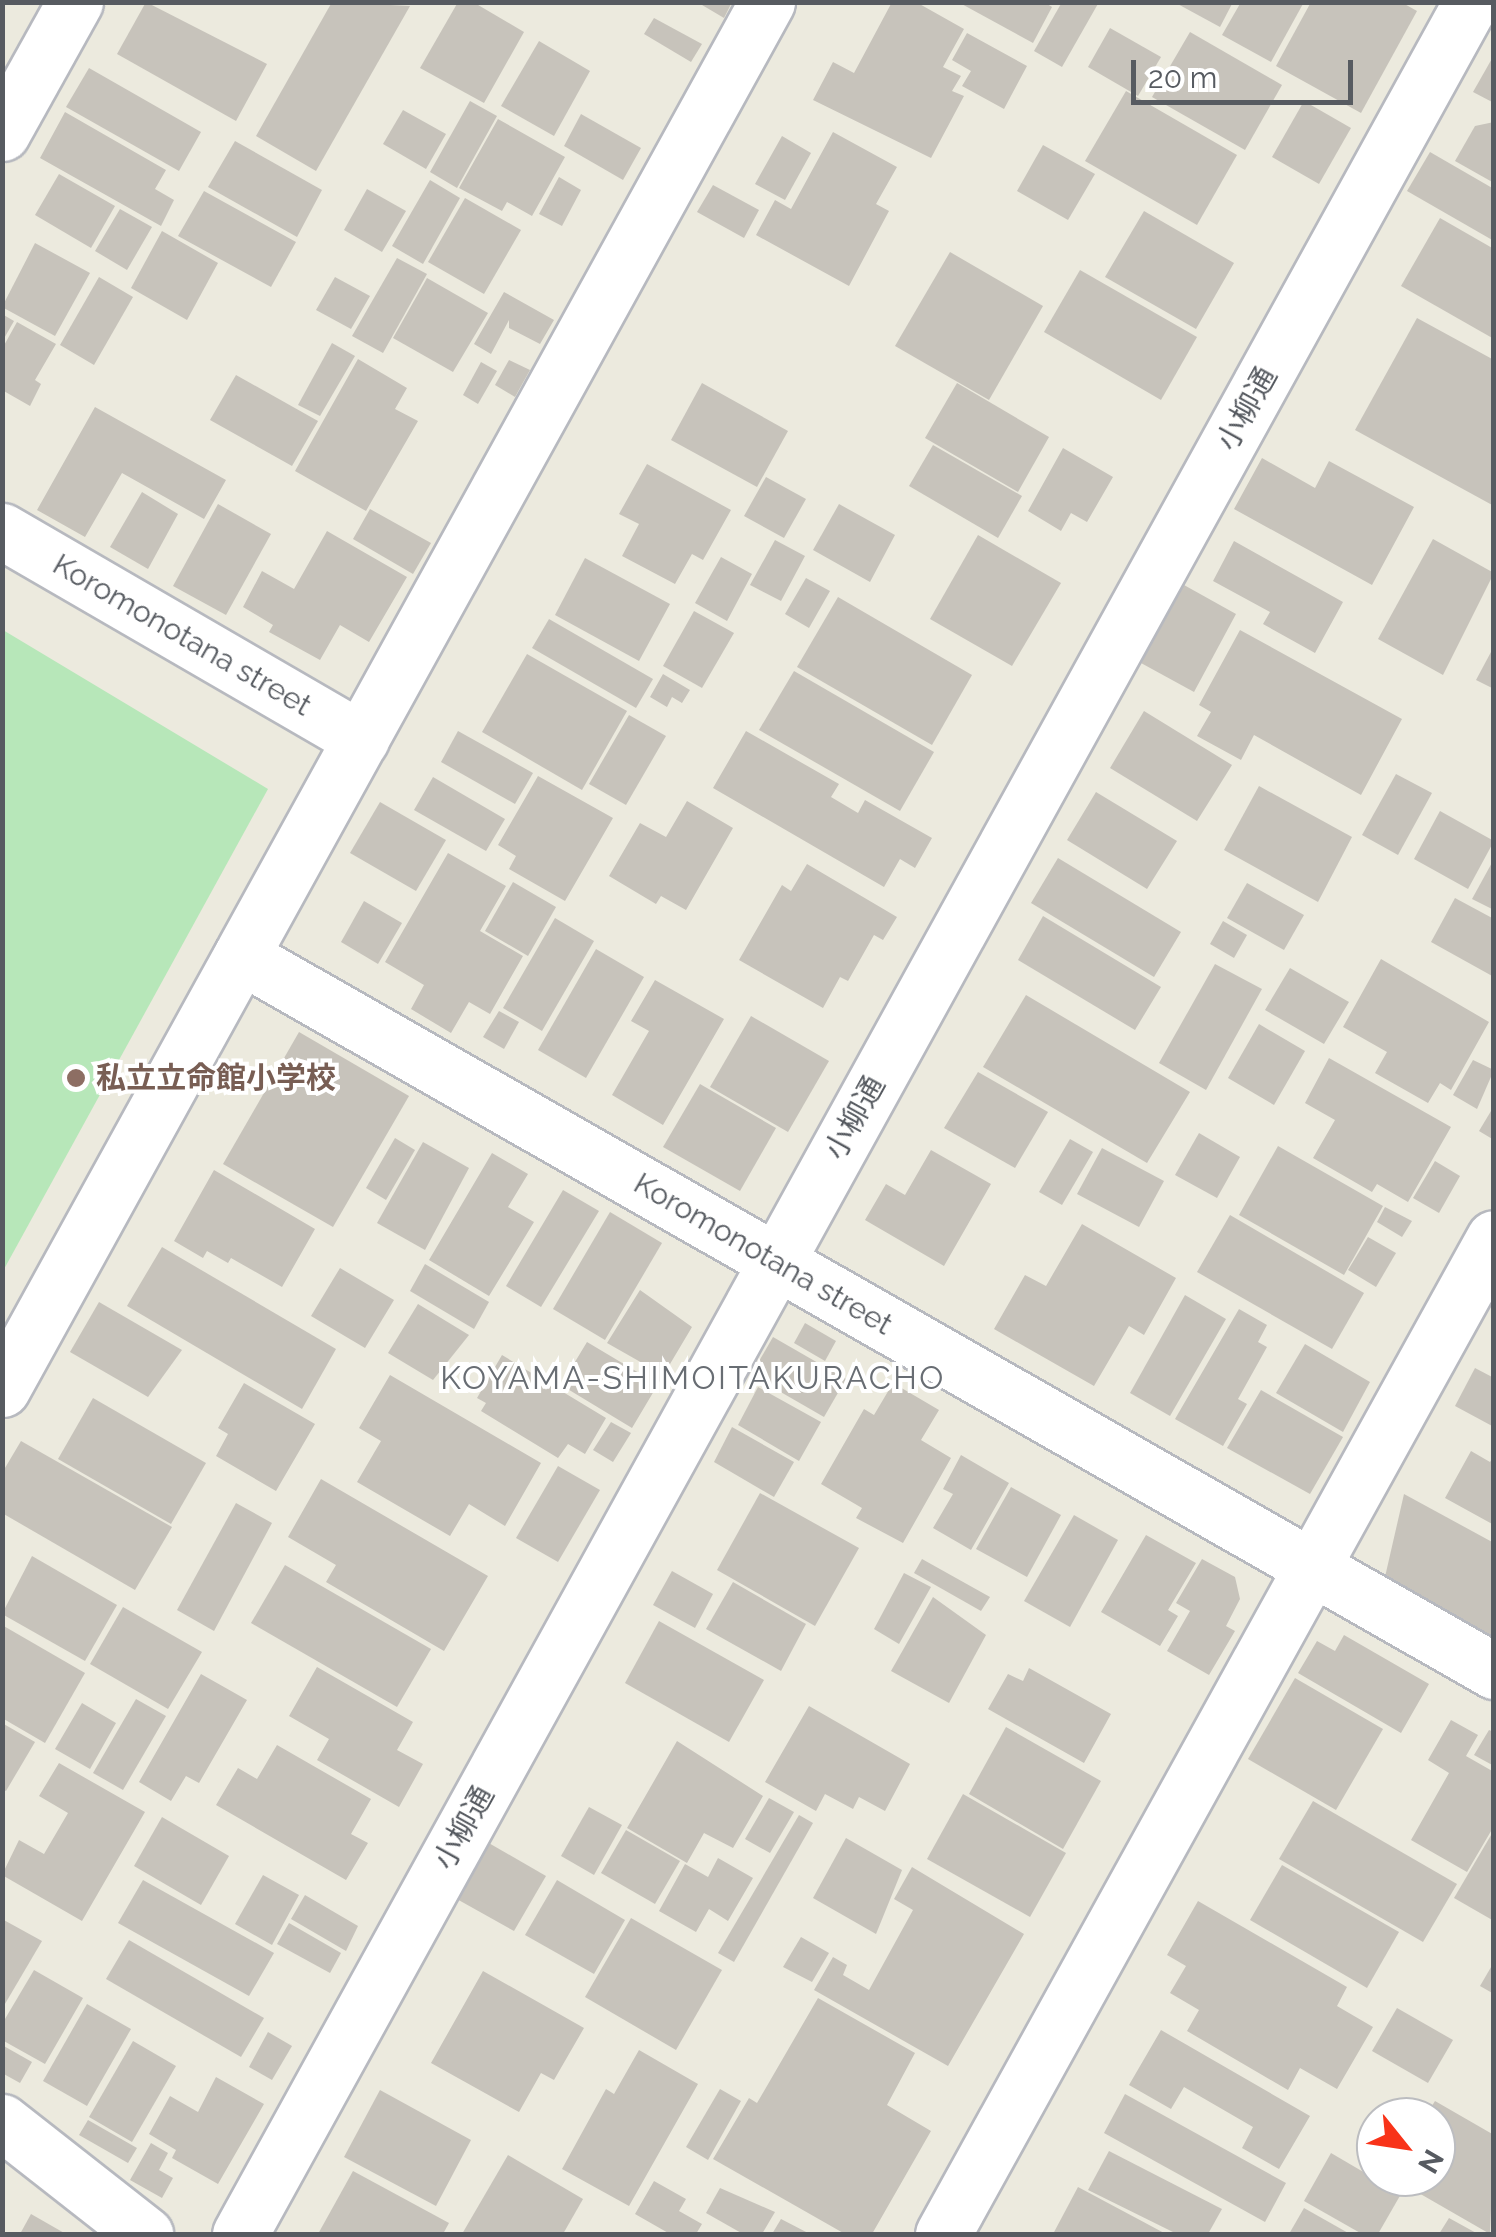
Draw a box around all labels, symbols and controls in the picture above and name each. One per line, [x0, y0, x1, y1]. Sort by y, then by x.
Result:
scale bar [1136, 40, 1358, 102]
text: 20 m [1148, 60, 1217, 95]
street label: 小柳通 [1209, 361, 1285, 457]
street label: Koromonotana street [46, 546, 318, 724]
place label: 私立立命館小学校 [96, 1060, 336, 1096]
marker: 私立立命館小学校 [65, 1067, 87, 1089]
street label: 小柳通 [817, 1070, 893, 1166]
street label: Koromonotana street [627, 1165, 899, 1343]
district label: KOYAMA-SHIMOITAKURACHO [440, 1359, 946, 1397]
street label: 小柳通 [426, 1780, 502, 1876]
north arrow [1356, 2097, 1456, 2197]
text: N [1411, 2144, 1450, 2179]

